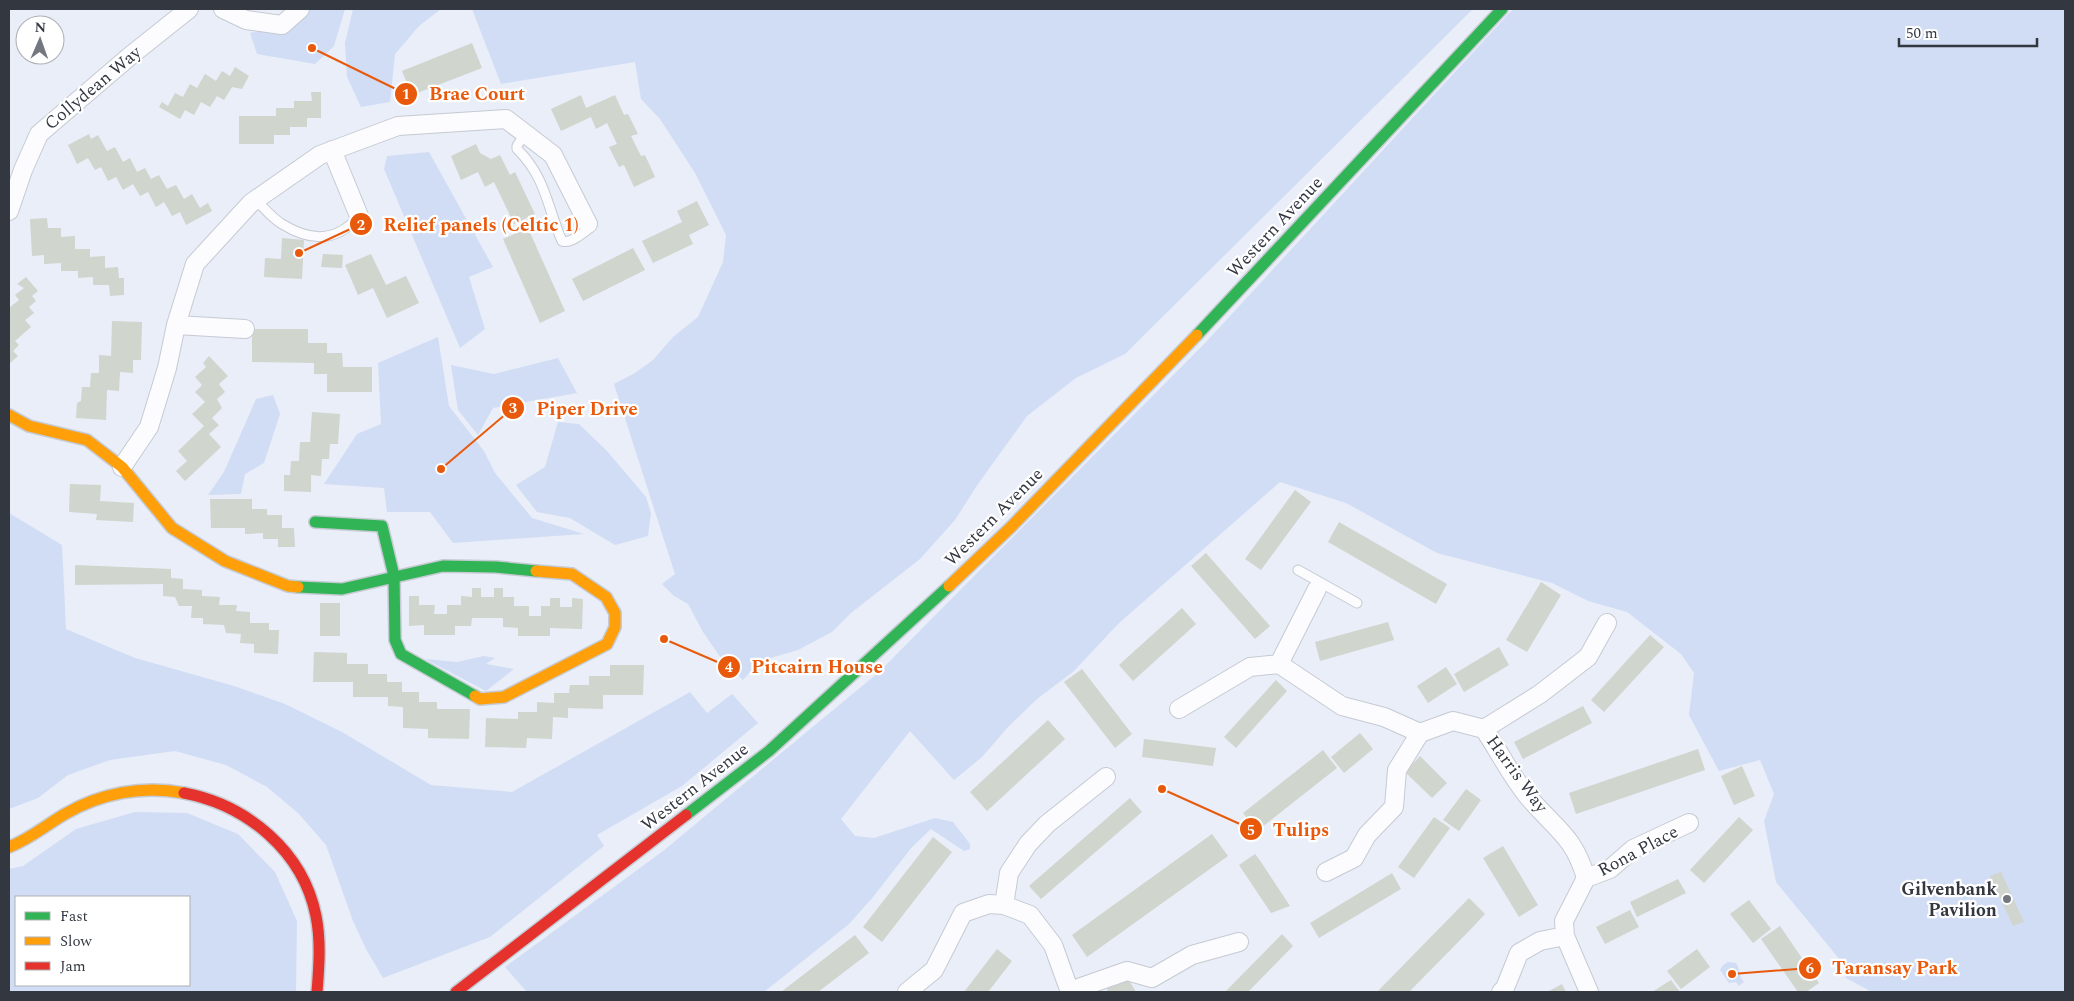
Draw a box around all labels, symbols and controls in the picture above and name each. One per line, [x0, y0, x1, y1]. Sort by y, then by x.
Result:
north arrow [15, 15, 65, 65]
scale bar [1899, 15, 2036, 47]
text: N [34, 17, 47, 38]
text: 50 m [1906, 22, 1938, 45]
street label: Collydean Way [39, 38, 148, 137]
callout: Brae Court [394, 77, 535, 111]
text: Brae Court [429, 80, 525, 109]
text: 1 [402, 83, 410, 106]
street label: Western Avenue [1221, 170, 1329, 284]
callout: Relief panels (Celtic 1) [349, 207, 589, 241]
text: Relief panels (Celtic 1) [383, 211, 579, 240]
text: 2 [357, 214, 365, 237]
callout: Piper Drive [501, 391, 647, 425]
text: Piper Drive [536, 395, 638, 424]
text: 3 [509, 397, 517, 420]
street label: Western Avenue [938, 461, 1050, 573]
callout: Pitcairn House [717, 650, 893, 684]
text: Pitcairn House [751, 653, 883, 682]
text: 4 [725, 656, 734, 679]
street label: Harris Way [1480, 730, 1555, 820]
street label: Western Avenue [635, 736, 755, 838]
callout: Tulips [1238, 812, 1340, 846]
text: Tulips [1273, 816, 1329, 845]
street label: Rona Place [1593, 818, 1683, 884]
text: 5 [1247, 819, 1255, 842]
place label: Gilvenbank Pavilion [1901, 876, 1997, 924]
marker: Gilvenbank Pavilion [2001, 893, 2013, 905]
legend [15, 896, 190, 986]
text: Fast [60, 905, 88, 928]
text: Slow [60, 930, 92, 953]
callout: Taransay Park [1797, 951, 1969, 985]
text: Taransay Park [1832, 954, 1959, 983]
text: Jam [60, 955, 86, 978]
text: 6 [1806, 957, 1814, 980]

